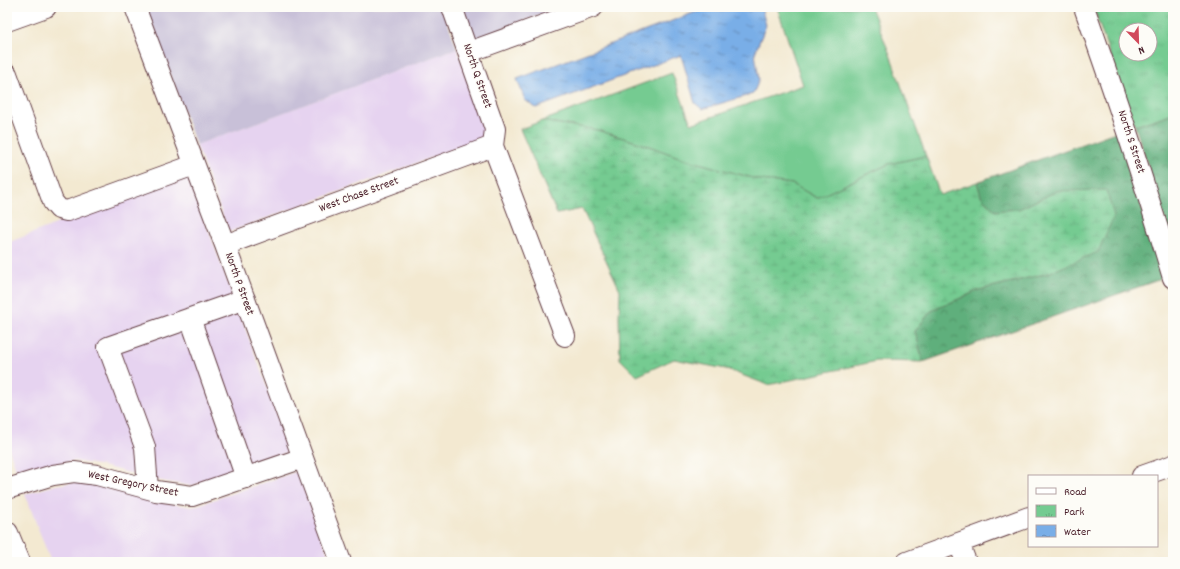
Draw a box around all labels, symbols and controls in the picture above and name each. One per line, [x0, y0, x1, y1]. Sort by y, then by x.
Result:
north arrow [1118, 22, 1158, 62]
street label: North Q Street [458, 41, 496, 111]
text: N [1135, 41, 1147, 58]
street label: North S Street [1113, 108, 1149, 176]
street label: West Chase Street [317, 173, 402, 217]
street label: North P Street [220, 250, 258, 318]
street label: West Gregory Street [86, 466, 180, 502]
legend [1028, 475, 1158, 547]
text: Road [1064, 484, 1086, 501]
text: Park [1064, 504, 1085, 521]
text: Water [1064, 524, 1091, 541]

